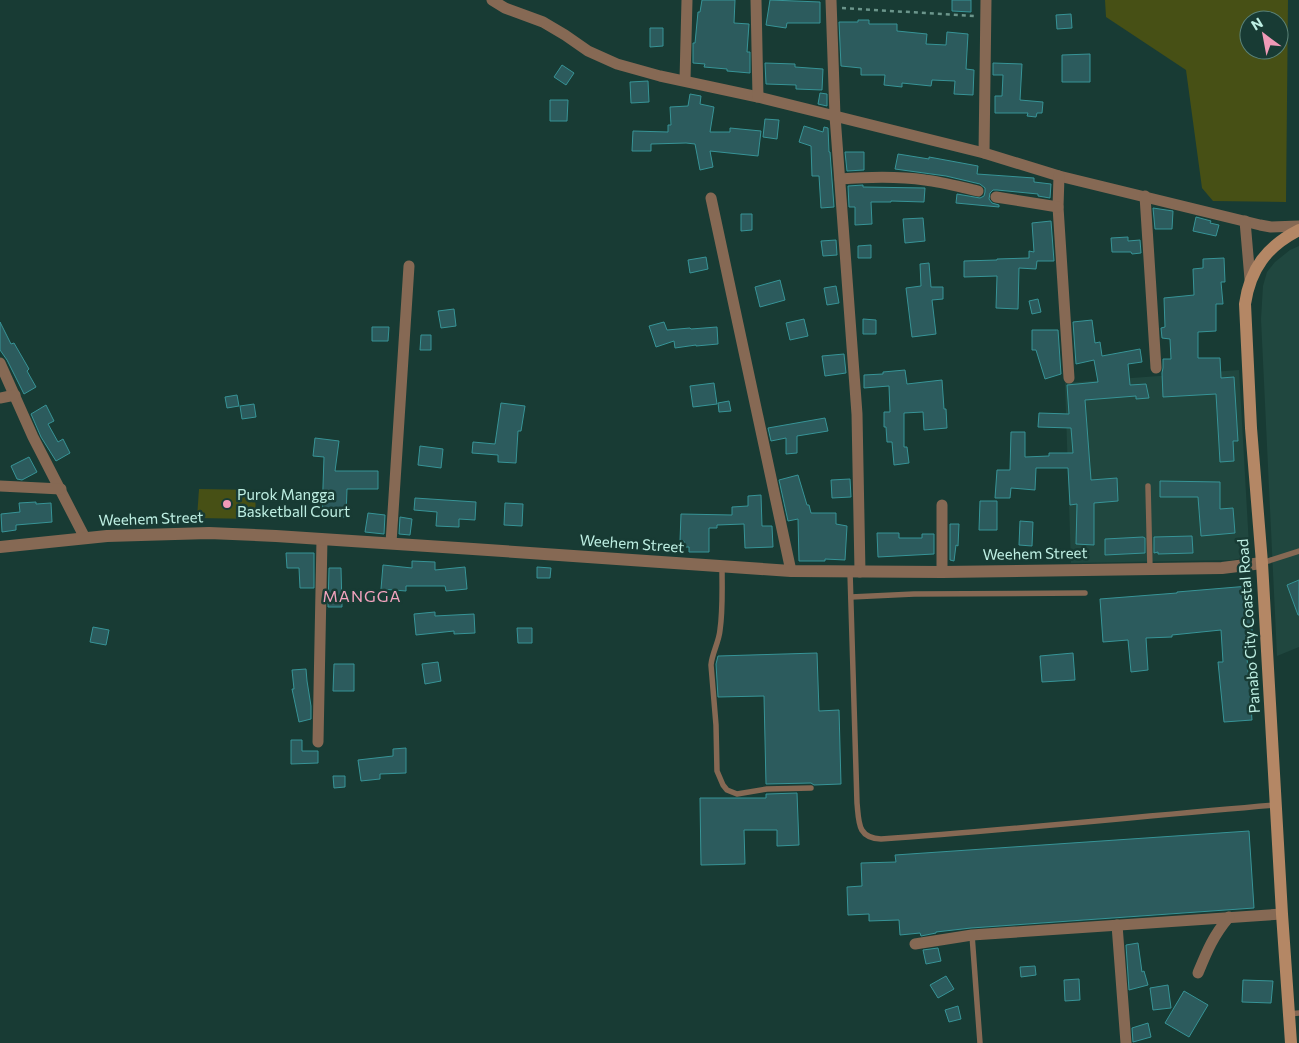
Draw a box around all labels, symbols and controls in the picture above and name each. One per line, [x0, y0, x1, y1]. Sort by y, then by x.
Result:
north arrow [1239, 10, 1289, 60]
text: N [1248, 14, 1266, 34]
place label: Purok Mangga Basketball Court [237, 485, 350, 520]
marker: Purok Mangga Basketball Court [221, 498, 233, 510]
street label: Weehem Street [98, 507, 204, 529]
street label: Weehem Street [579, 530, 685, 556]
street label: Panabo City Coastal Road [1233, 538, 1263, 714]
street label: Weehem Street [982, 543, 1088, 563]
district label: MANGGA [323, 586, 401, 605]

